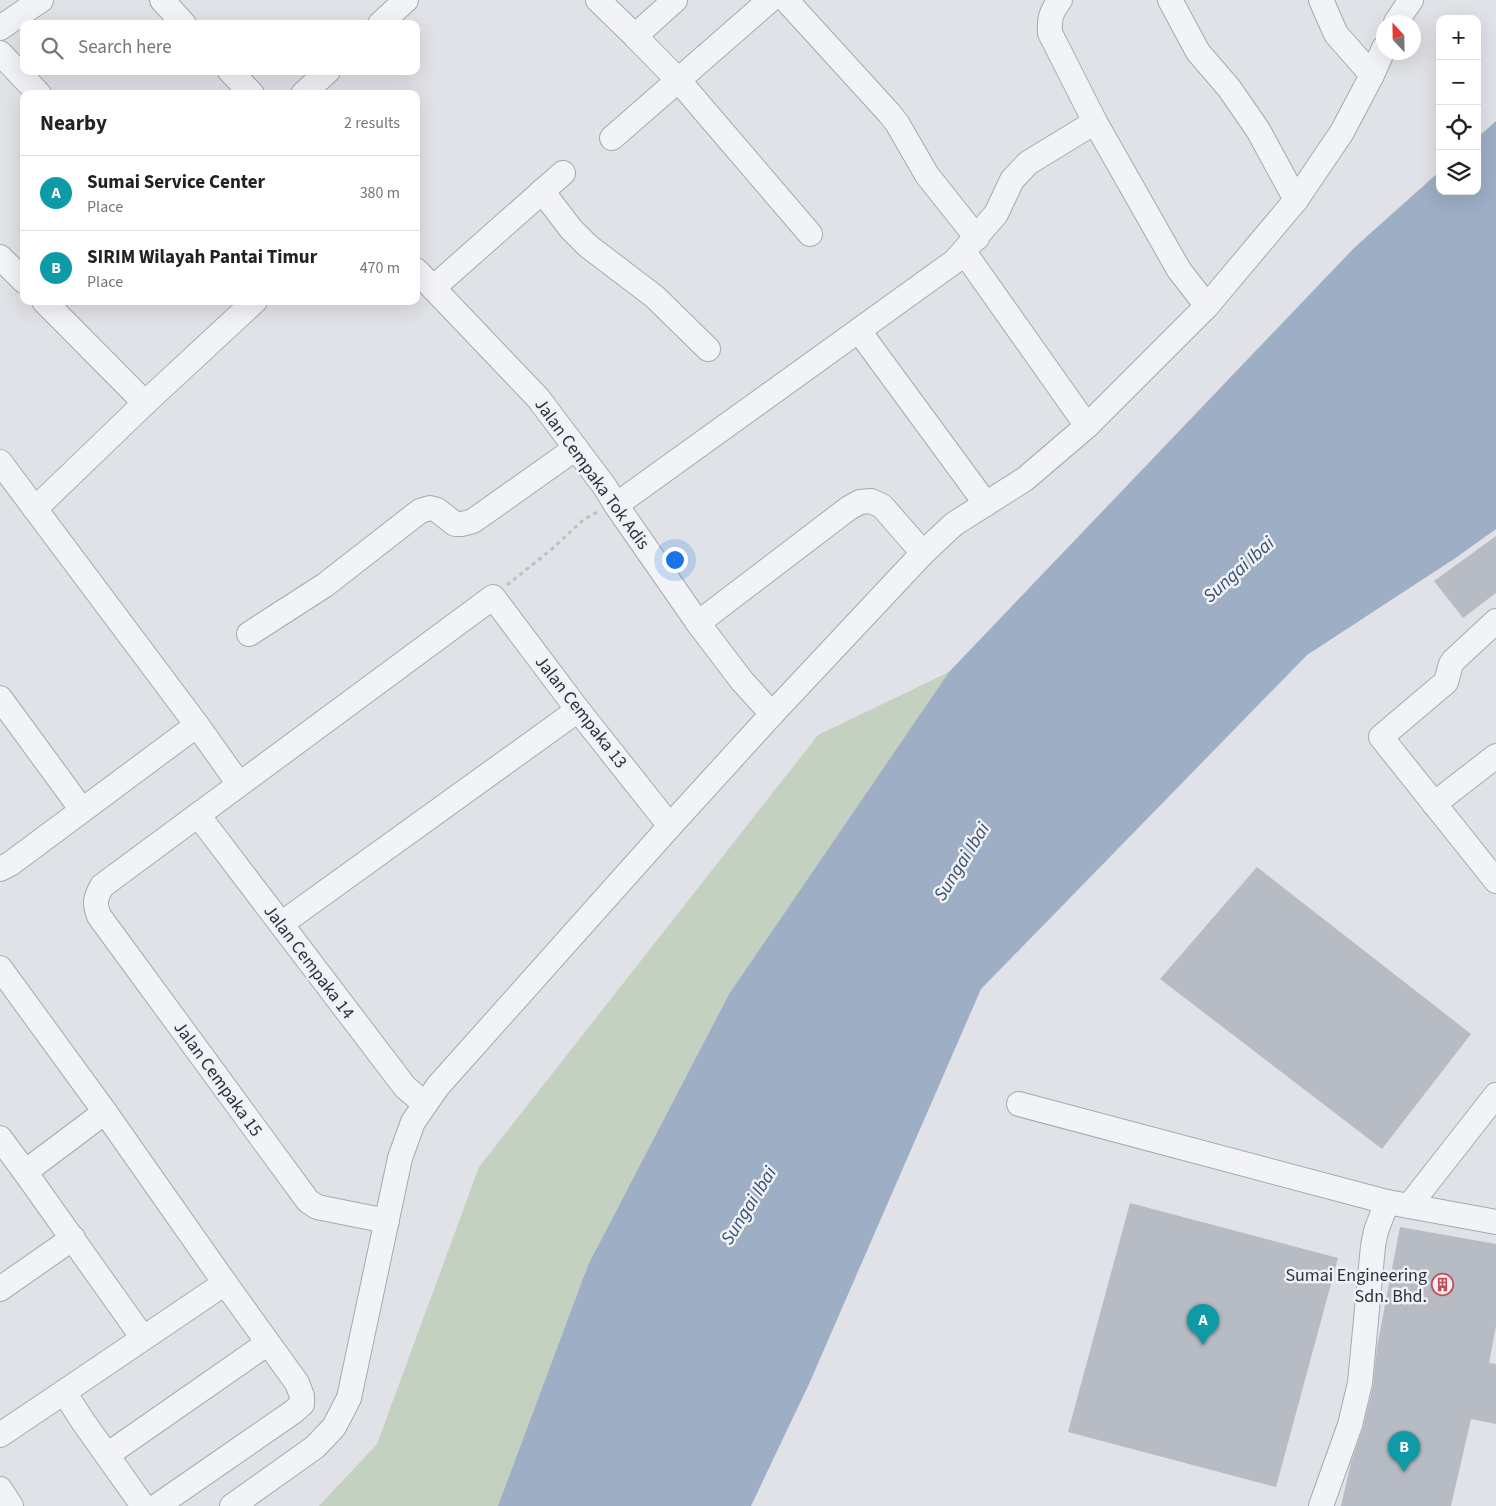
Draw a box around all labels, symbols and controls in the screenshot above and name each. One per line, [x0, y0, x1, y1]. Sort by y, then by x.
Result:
north arrow [1376, 15, 1421, 60]
map controls [1436, 15, 1481, 195]
button: + [1436, 15, 1481, 60]
search box [20, 20, 420, 75]
icon: search [38, 34, 66, 62]
text: Search here [78, 34, 172, 61]
button: − [1436, 60, 1481, 105]
button: locate [1436, 105, 1481, 150]
text: Nearby [40, 108, 107, 138]
text: 2 results [344, 112, 400, 134]
button: layers [1436, 150, 1481, 195]
text: Sumai Service Center [87, 169, 265, 196]
text: A [51, 182, 61, 204]
text: 380 m [360, 182, 400, 204]
text: Place [87, 196, 123, 218]
text: SIRIM Wilayah Pantai Timur [87, 244, 317, 271]
text: B [51, 257, 61, 279]
text: 470 m [360, 257, 400, 279]
text: Place [87, 271, 123, 293]
street label: Jalan Cempaka Tok Adis [529, 393, 655, 555]
water label: Sungai Ibai [1197, 530, 1281, 609]
your location [662, 547, 688, 573]
street label: Jalan Cempaka 13 [529, 650, 633, 774]
water label: Sungai Ibai [927, 817, 997, 906]
street label: Jalan Cempaka 14 [258, 900, 360, 1024]
street label: Jalan Cempaka 15 [168, 1016, 268, 1142]
water label: Sungai Ibai [714, 1161, 784, 1250]
place label: Sumai Engineering Sdn. Bhd. [1285, 1263, 1427, 1309]
building icon: Sumai Engineering Sdn. Bhd. [1431, 1273, 1455, 1297]
pin: A [1187, 1304, 1219, 1345]
pin: B [1388, 1431, 1420, 1472]

